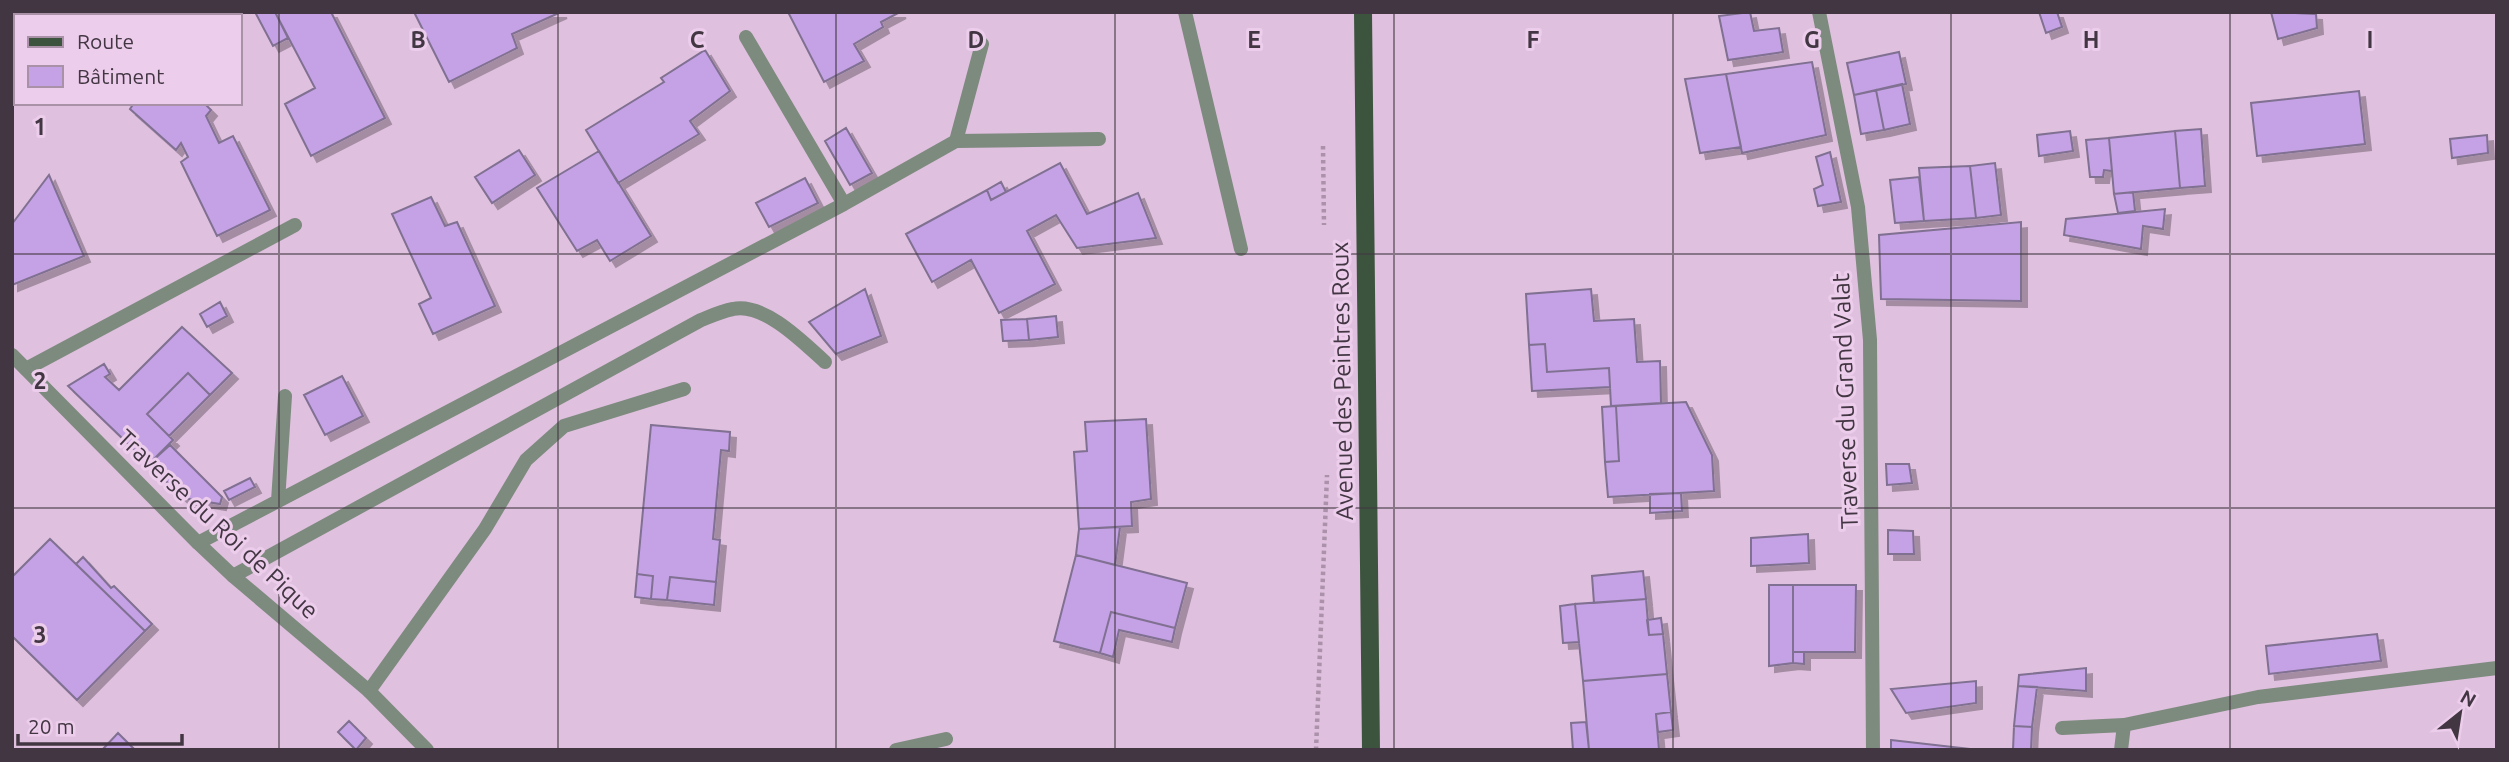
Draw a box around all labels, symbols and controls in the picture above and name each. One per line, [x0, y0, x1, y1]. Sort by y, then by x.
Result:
legend [14, 14, 242, 105]
text: B [410, 27, 426, 52]
text: C [690, 27, 705, 52]
text: D [968, 27, 984, 52]
text: E [1247, 27, 1261, 52]
text: F [1527, 27, 1540, 52]
text: G [1804, 27, 1820, 52]
text: H [2083, 27, 2099, 52]
text: I [2367, 27, 2373, 52]
text: Route [77, 29, 134, 53]
text: Bâtiment [77, 64, 164, 88]
text: 1 [34, 114, 46, 139]
street label: Avenue des Peintres Roux [1326, 241, 1358, 521]
street label: Traverse du Grand Valat [1827, 272, 1863, 529]
text: 2 [34, 368, 46, 393]
street label: Traverse du Roi de Pique [112, 424, 324, 624]
text: 3 [34, 622, 46, 647]
north arrow [2425, 678, 2495, 748]
text: N [2457, 685, 2480, 711]
scale bar [18, 702, 182, 746]
text: 20 m [28, 714, 75, 738]

